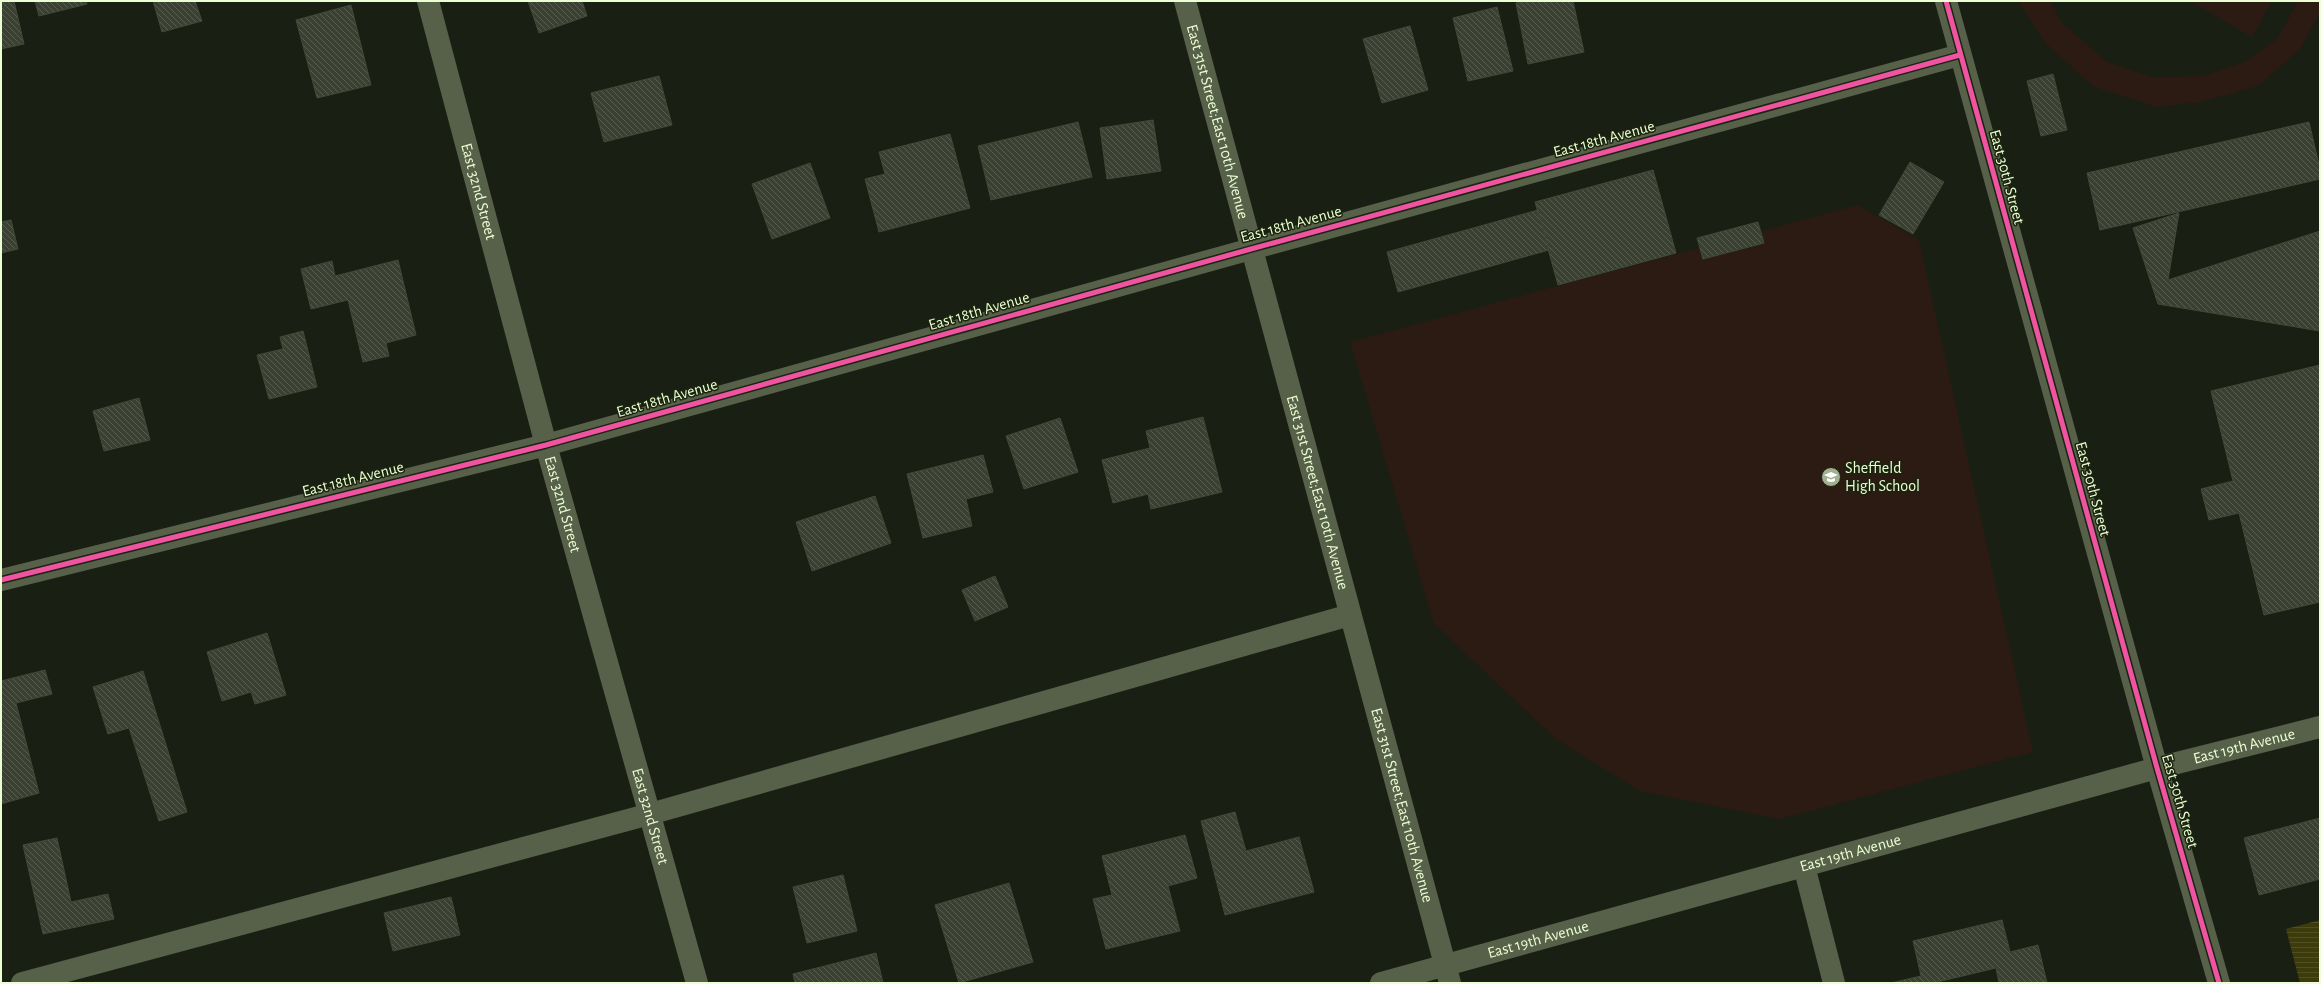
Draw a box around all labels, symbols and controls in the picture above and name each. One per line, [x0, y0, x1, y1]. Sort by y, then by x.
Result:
street label: East 31st Street;East 10th Avenue [1184, 23, 1251, 221]
street label: East 18th Avenue [1552, 118, 1656, 160]
street label: East 30th Street [1987, 128, 2027, 226]
street label: East 32nd Street [458, 141, 499, 241]
street label: East 18th Avenue [1239, 203, 1343, 245]
street label: East 18th Avenue [927, 289, 1031, 333]
street label: East 18th Avenue [615, 376, 719, 420]
street label: East 31st Street;East 10th Avenue [1284, 393, 1352, 591]
street label: East 30th Street [2073, 440, 2113, 538]
street label: East 32nd Street [542, 454, 584, 554]
street label: East 18th Avenue [300, 459, 406, 499]
place label: Sheffield High School [1845, 460, 1920, 494]
school or university icon: Sheffield High School [1820, 466, 1842, 488]
street label: East 31st Street;East 10th Avenue [1368, 706, 1436, 904]
street label: East 19th Avenue [2192, 726, 2297, 767]
street label: East 30th Street [2159, 752, 2201, 850]
street label: East 32nd Street [629, 766, 671, 866]
street label: East 19th Avenue [1798, 831, 1903, 875]
street label: East 19th Avenue [1486, 918, 1590, 961]

